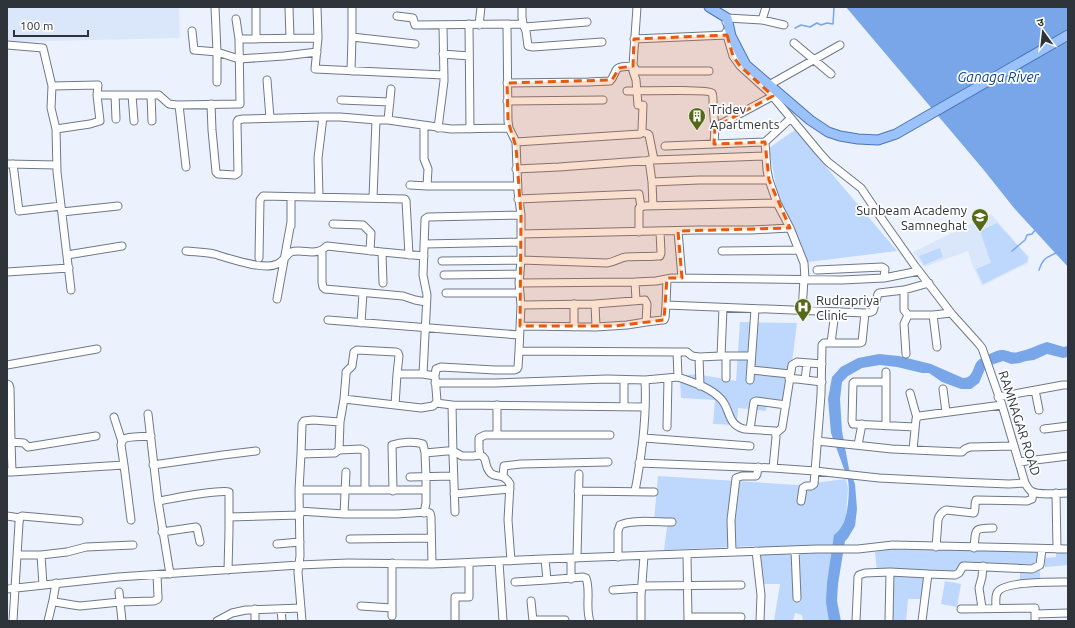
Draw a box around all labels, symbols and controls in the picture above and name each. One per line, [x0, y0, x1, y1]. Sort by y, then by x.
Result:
scale bar [14, 12, 88, 38]
north arrow [1023, 12, 1063, 52]
text: उ [1036, 16, 1046, 29]
text: 100 m [20, 19, 53, 32]
water label: Ganaga River [957, 69, 1039, 85]
place label: Tridev Apartments [710, 102, 780, 131]
building icon: Tridev Apartments [687, 106, 707, 131]
place label: Sunbeam Academy Samneghat [856, 203, 967, 232]
school or university icon: Sunbeam Academy Samneghat [970, 207, 990, 232]
place label: Rudrapriya Clinic [816, 293, 879, 322]
hospital icon: Rudrapriya Clinic [793, 297, 813, 322]
street label: RAMNAGAR ROAD [996, 369, 1044, 477]

